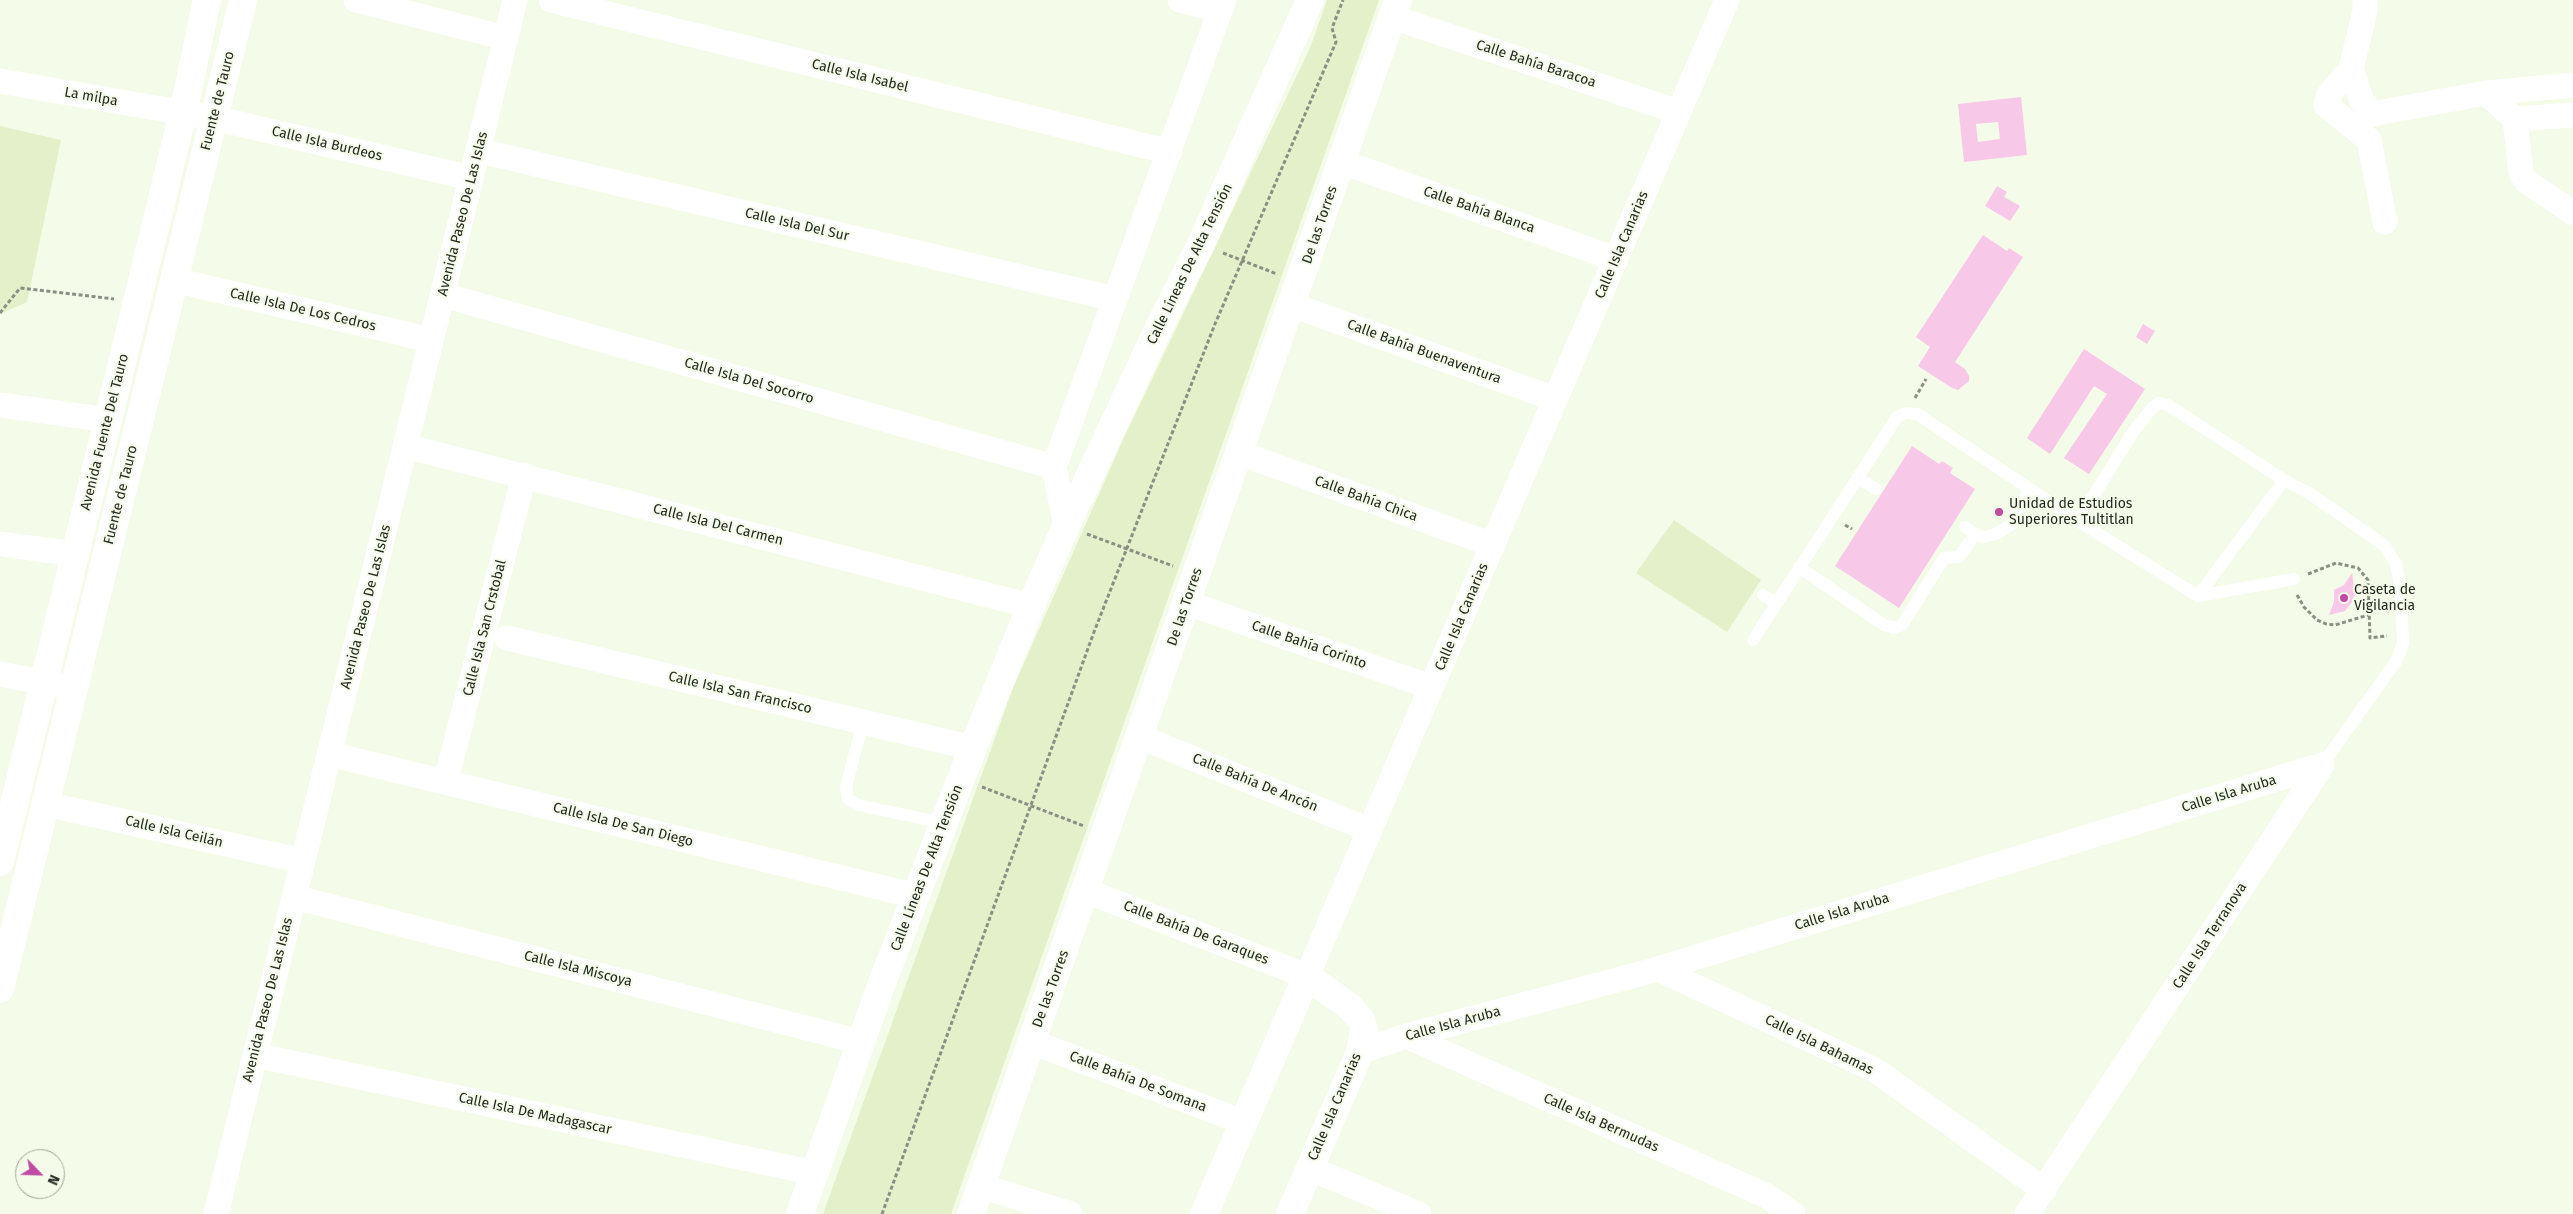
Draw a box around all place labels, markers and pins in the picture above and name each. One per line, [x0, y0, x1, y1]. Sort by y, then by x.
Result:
place label: Unidad de Estudios Superiores Tultitlan [2009, 496, 2134, 528]
marker: Unidad de Estudios Superiores Tultitlan [1993, 506, 2005, 518]
place label: Caseta de Vigilancia [2354, 582, 2416, 614]
marker: Caseta de Vigilancia [2338, 592, 2350, 604]

